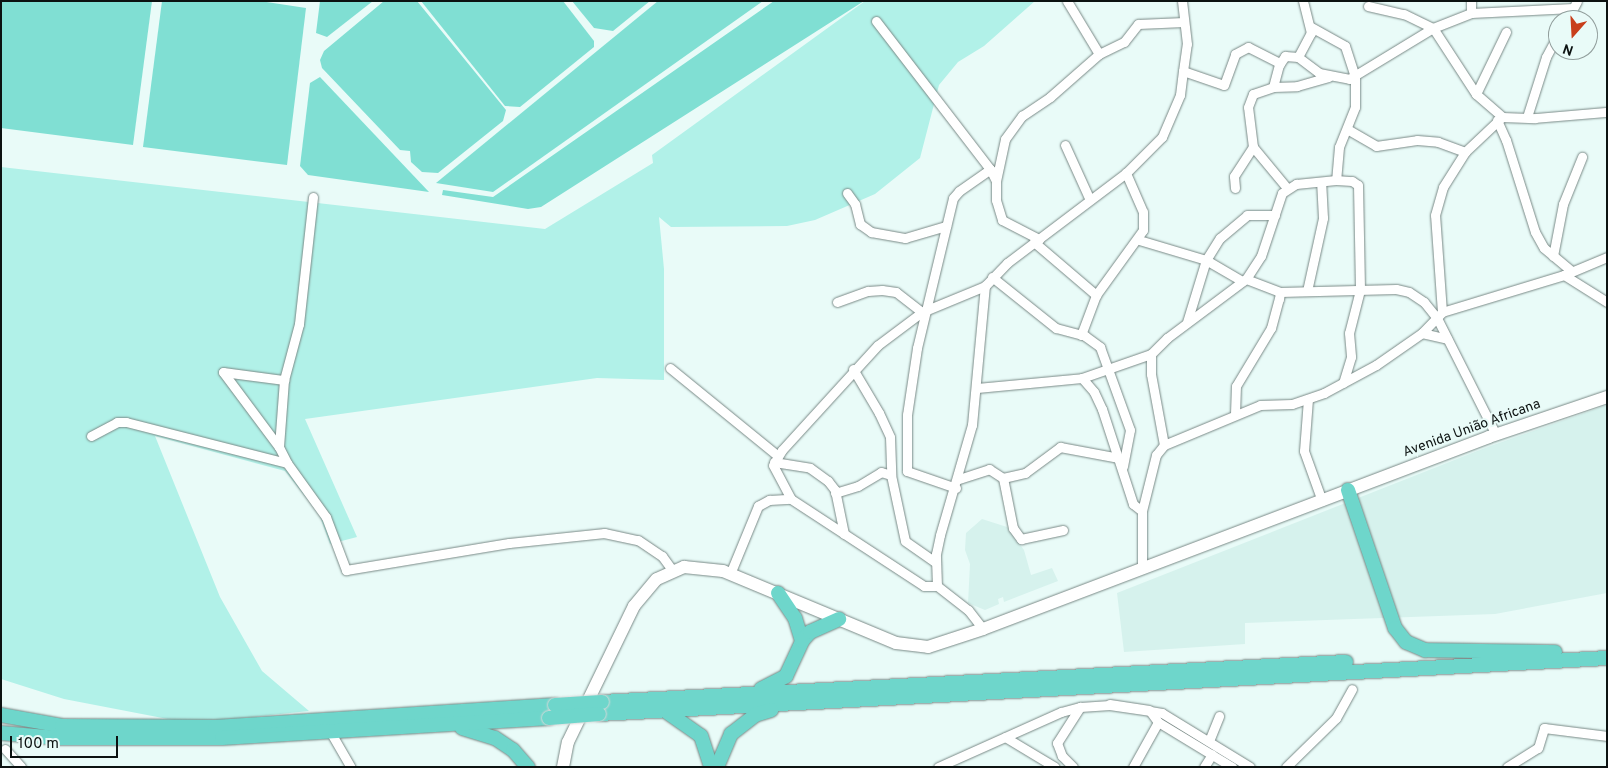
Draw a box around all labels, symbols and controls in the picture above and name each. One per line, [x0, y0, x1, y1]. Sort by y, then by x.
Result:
north arrow [1548, 10, 1598, 60]
text: N [1561, 39, 1576, 58]
street label: Avenida União Africana [1401, 396, 1543, 462]
scale bar [12, 726, 120, 758]
text: 100 m [18, 735, 59, 754]

